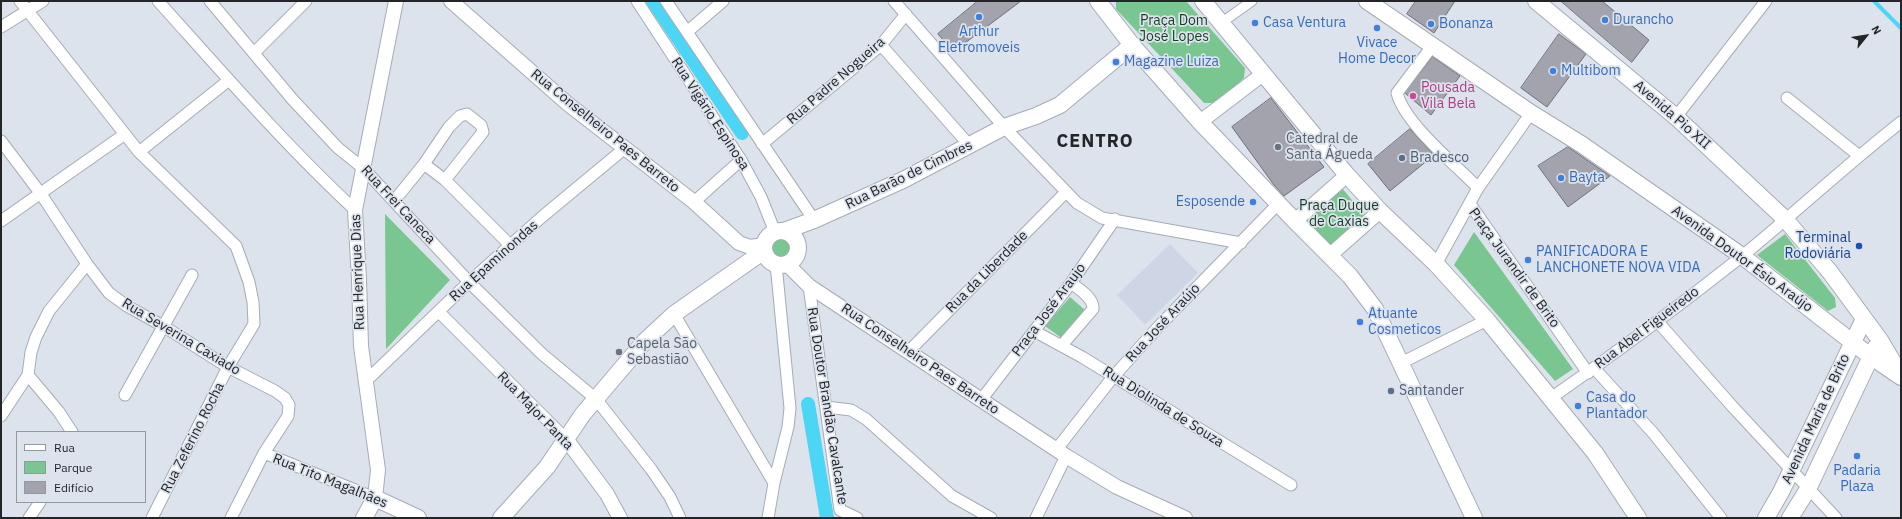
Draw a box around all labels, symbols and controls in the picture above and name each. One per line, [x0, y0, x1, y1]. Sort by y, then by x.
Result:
marker: Arthur Eletromoveis [974, 12, 984, 22]
place label: Durancho [1613, 12, 1674, 28]
park label: Praça Dom José Lopes [1139, 13, 1209, 46]
place label: Casa Ventura [1263, 15, 1346, 31]
marker: Durancho [1600, 15, 1610, 25]
place label: Bonanza [1439, 16, 1493, 32]
north arrow [1846, 16, 1886, 56]
marker: Casa Ventura [1250, 18, 1260, 28]
marker: Bonanza [1426, 19, 1436, 29]
marker: Vivace Home Decor [1372, 23, 1382, 33]
text: N [1868, 23, 1884, 37]
place label: Arthur Eletromoveis [938, 24, 1020, 56]
street label: Rua Padre Nogueira [784, 34, 888, 128]
place label: Vivace Home Decor [1338, 35, 1416, 68]
street label: Rua Vigário Espinosa [667, 54, 753, 174]
place label: Magazine Luiza [1124, 54, 1219, 70]
marker: Magazine Luiza [1111, 57, 1121, 67]
place label: Multibom [1561, 63, 1621, 79]
street label: Rua Conselheiro Paes Barreto [527, 66, 683, 196]
marker: Multibom [1548, 66, 1558, 76]
street label: Avenida Pio XII [1630, 77, 1714, 153]
place label: Pousada Vila Bela [1421, 80, 1476, 112]
marker: Pousada Vila Bela [1408, 91, 1418, 101]
district label: CENTRO [1057, 131, 1133, 153]
place label: Catedral de Santa Águeda [1286, 131, 1373, 164]
street label: Rua Barão de Cimbres [843, 137, 975, 213]
marker: Catedral de Santa Águeda [1273, 142, 1283, 152]
place label: Bradesco [1410, 150, 1469, 166]
marker: Bradesco [1397, 153, 1407, 163]
street label: Rua Frei Caneca [357, 162, 439, 248]
place label: Bayta [1569, 170, 1605, 186]
marker: Bayta [1556, 173, 1566, 183]
place label: Esposende [1176, 194, 1245, 210]
marker: Esposende [1248, 197, 1258, 207]
park label: Praça Duque de Caxias [1299, 198, 1379, 230]
street label: Avenida Doutor Ésio Araújo [1668, 202, 1816, 316]
street label: Praça Jurandir de Brito [1465, 205, 1563, 331]
street label: Rua Henrique Dias [348, 214, 368, 330]
street label: Rua Epaminondas [446, 217, 542, 305]
street label: Rua da Liberdade [942, 227, 1032, 317]
place label: Terminal Rodoviária [1785, 230, 1851, 262]
marker: Terminal Rodoviária [1854, 241, 1864, 251]
place label: PANIFICADORA E LANCHONETE NOVA VIDA [1536, 244, 1700, 276]
marker: PANIFICADORA E LANCHONETE NOVA VIDA [1523, 255, 1533, 265]
street label: Praça José Araujo [1008, 260, 1090, 360]
street label: Rua José Araújo [1122, 280, 1204, 366]
street label: Rua Abel Figueiredo [1592, 283, 1702, 373]
street label: Rua Severina Caxiado [119, 295, 243, 379]
street label: Rua Conselheiro Paes Barreto [838, 300, 1002, 418]
street label: Rua Doutor Brandão Cavalcante [803, 306, 851, 506]
place label: Atuante Cosmeticos [1368, 306, 1441, 338]
marker: Atuante Cosmeticos [1355, 317, 1365, 327]
place label: Capela São Sebastião [627, 336, 697, 368]
marker: Capela São Sebastião [614, 347, 624, 357]
street label: Avenida Maria de Brito [1779, 351, 1853, 487]
street label: Rua Diolinda de Souza [1099, 363, 1227, 451]
street label: Rua Major Panta [493, 368, 577, 454]
street label: Rua Zeferino Rocha [158, 380, 228, 496]
place label: Santander [1399, 383, 1464, 399]
marker: Santander [1386, 386, 1396, 396]
place label: Casa do Plantador [1586, 390, 1647, 422]
marker: Casa do Plantador [1573, 401, 1583, 411]
legend [16, 431, 146, 503]
text: Rua [54, 440, 75, 455]
street label: Rua Tito Magalhães [270, 450, 390, 512]
marker: Padaria Plaza [1852, 451, 1862, 461]
text: Parque [54, 460, 92, 475]
place label: Padaria Plaza [1833, 463, 1881, 496]
text: Edifício [54, 480, 93, 495]

